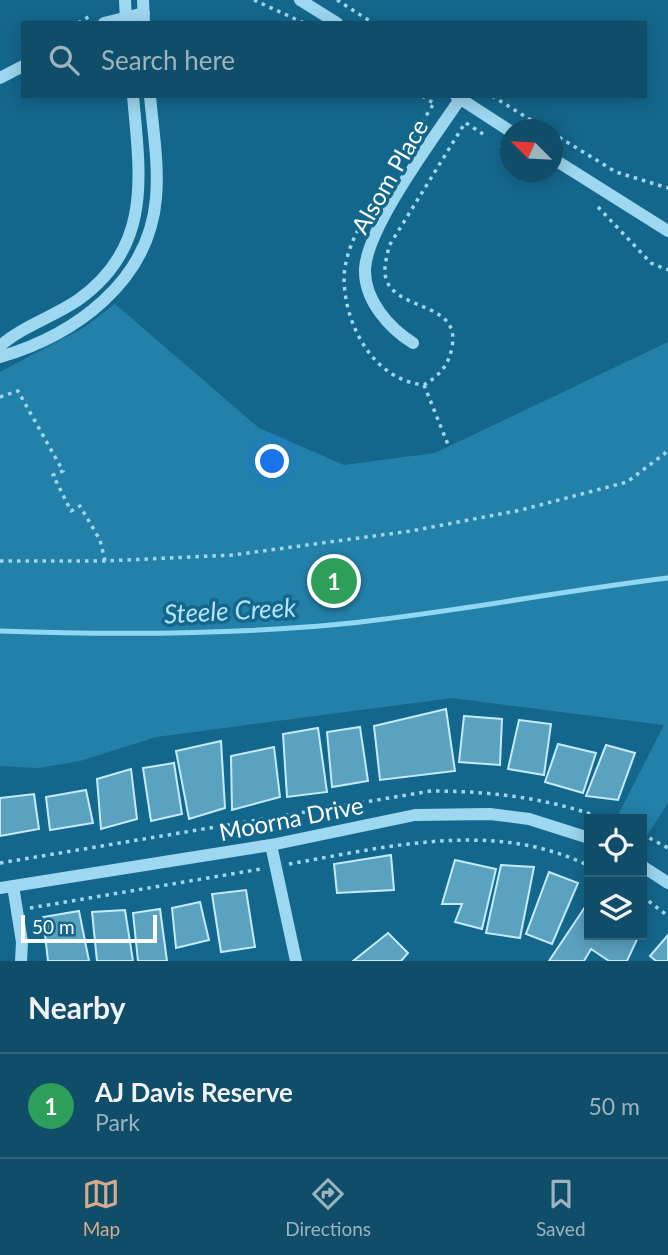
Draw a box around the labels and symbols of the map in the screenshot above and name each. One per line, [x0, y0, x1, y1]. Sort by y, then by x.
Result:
street label: Alsom Place [345, 113, 433, 239]
north arrow [500, 119, 563, 182]
your location [255, 444, 289, 478]
pin: 1 [311, 555, 357, 607]
water label: Steele Creek [163, 591, 298, 629]
street label: Moorna Drive [216, 790, 366, 846]
scale bar [21, 912, 158, 944]

